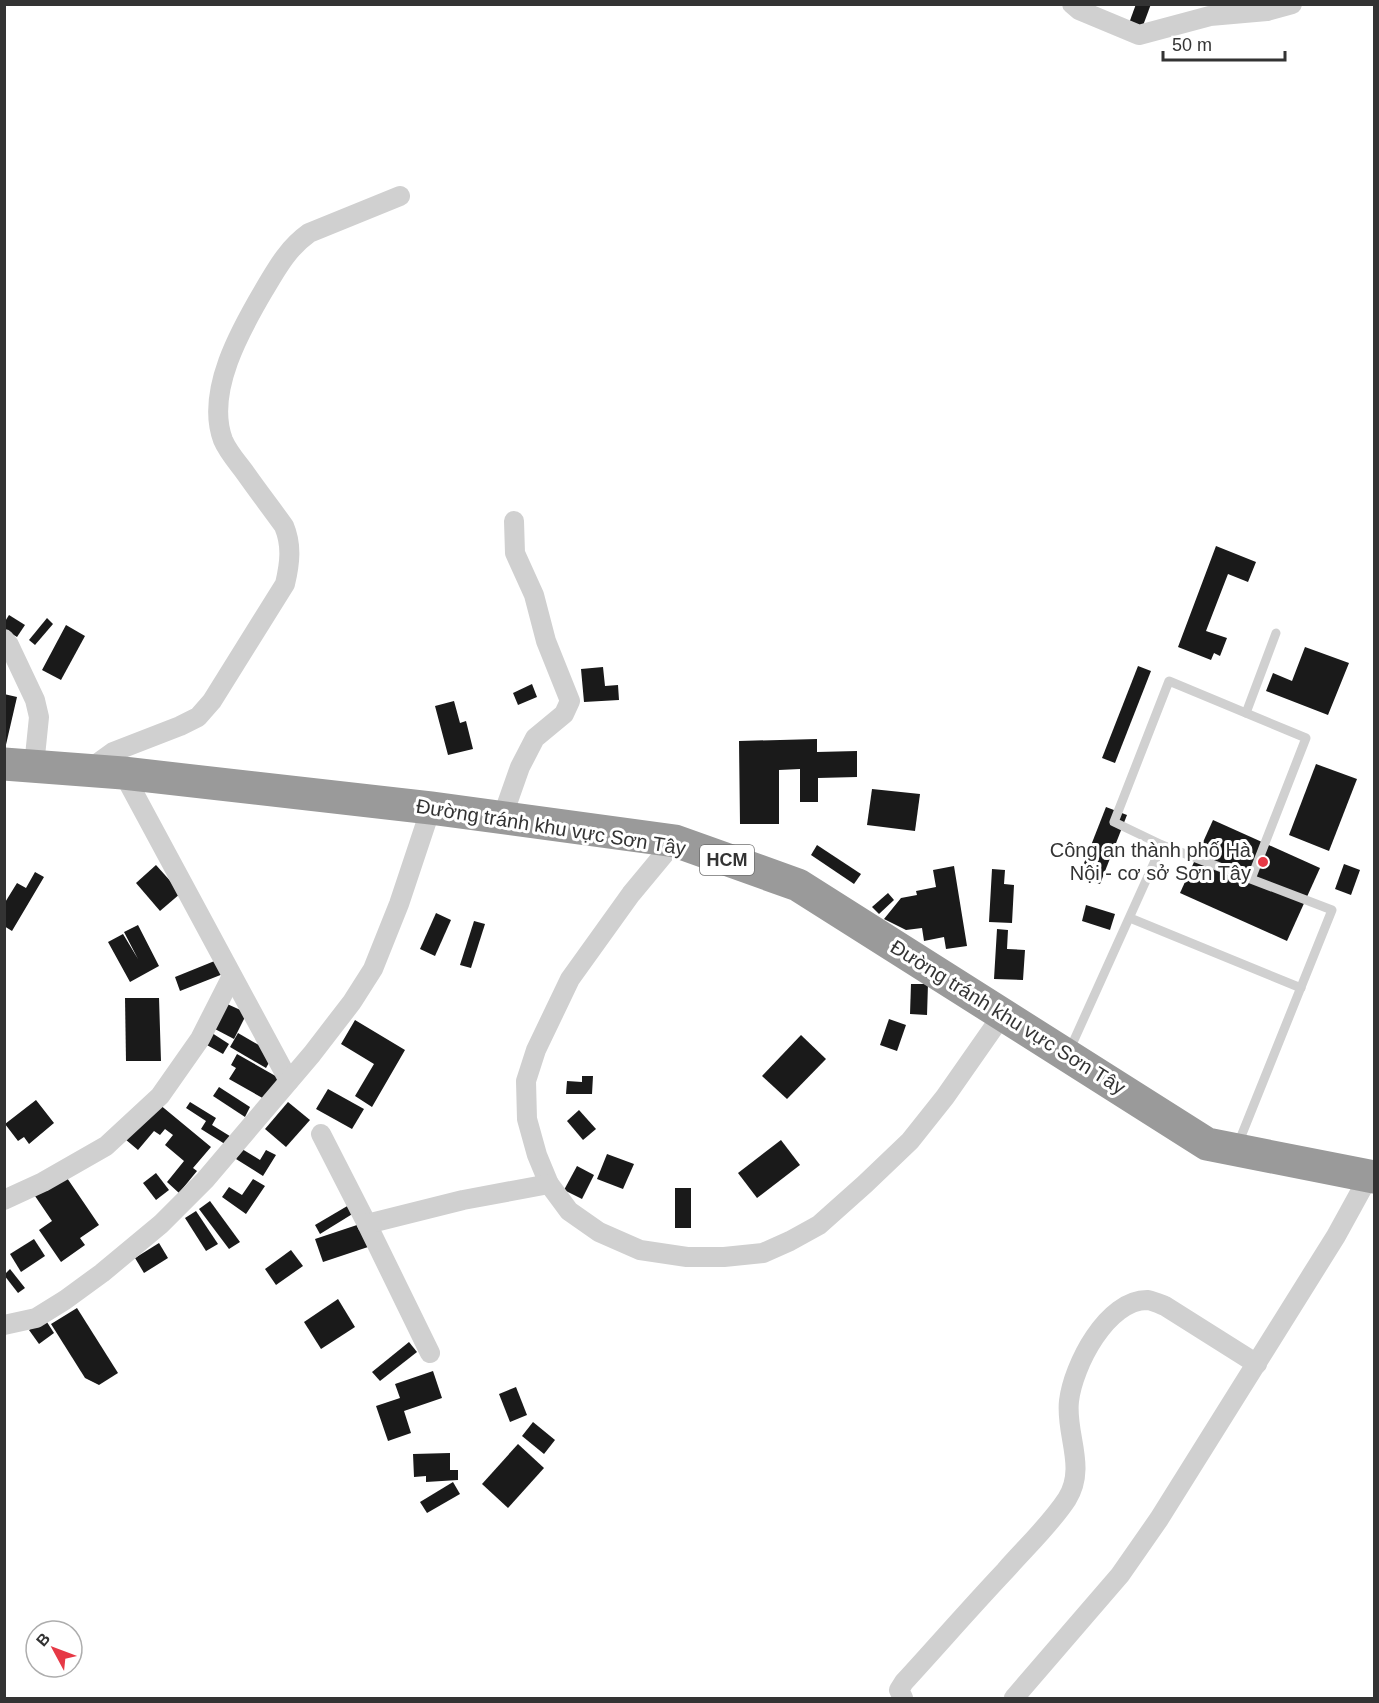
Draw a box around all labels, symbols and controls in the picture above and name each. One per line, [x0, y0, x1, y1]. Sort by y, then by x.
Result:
scale bar [1163, 24, 1284, 62]
text: 50 m [1172, 35, 1212, 55]
street label: Đường tránh khu vực Sơn Tây [415, 795, 687, 859]
place label: Công an thành phố Hà Nội - cơ sở Sơn Tây [1050, 839, 1252, 884]
road number: HCM [700, 845, 754, 875]
marker: Công an thành phố Hà Nội - cơ sở Sơn Tây [1256, 855, 1270, 869]
street label: Đường tránh khu vực Sơn Tây [887, 935, 1129, 1099]
north arrow [24, 1619, 84, 1679]
text: B [33, 1630, 53, 1649]

